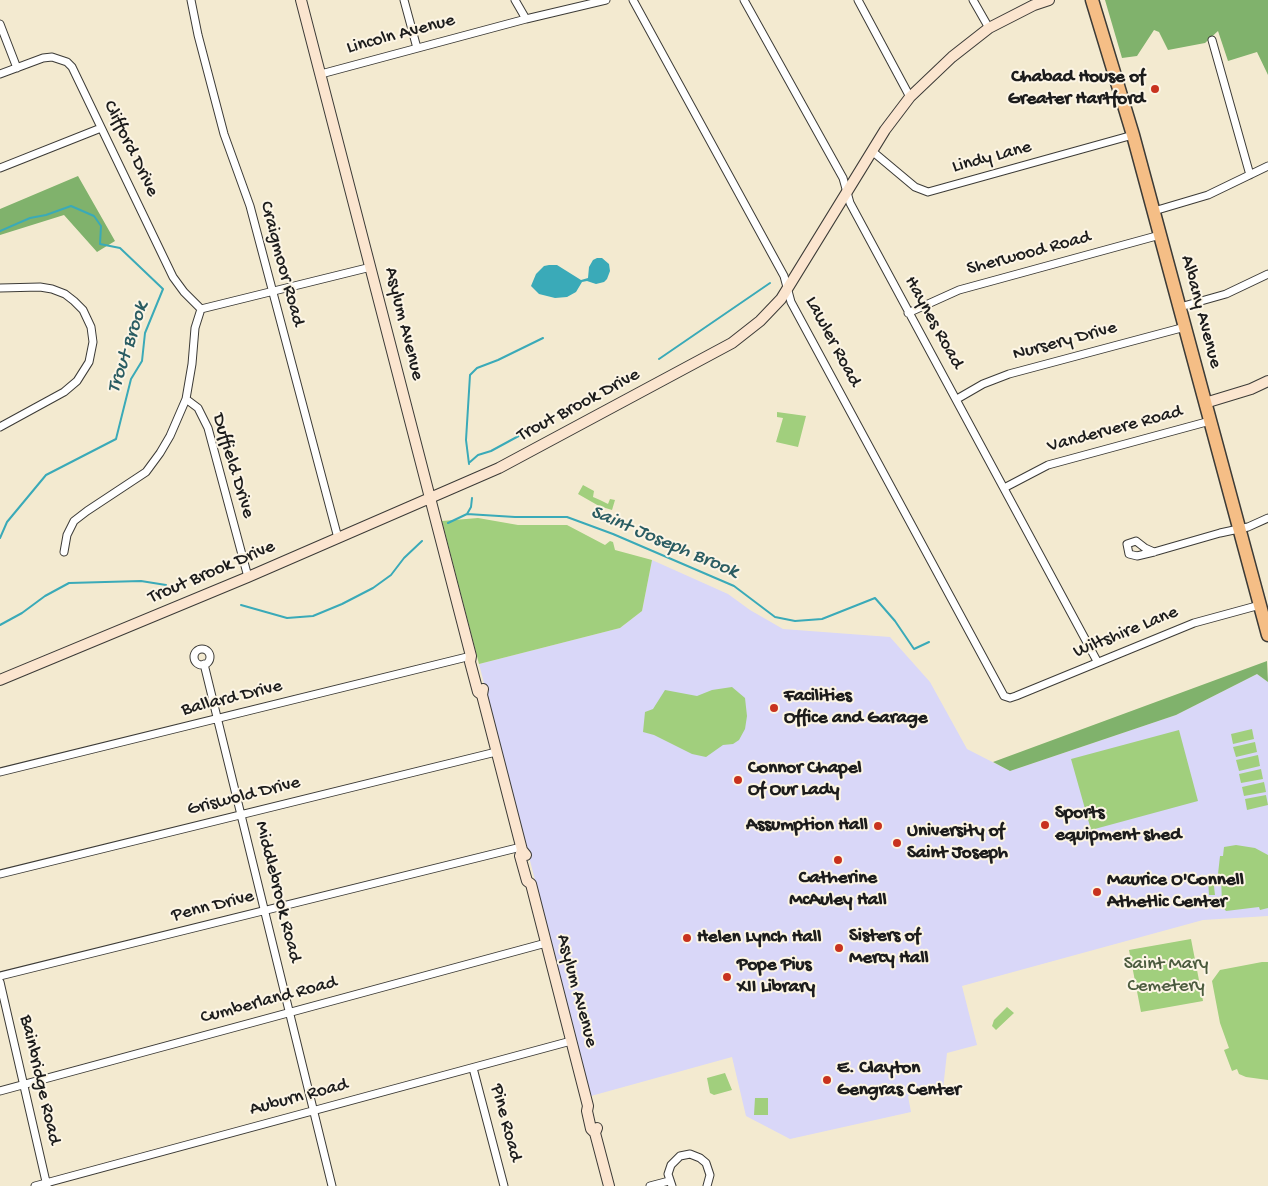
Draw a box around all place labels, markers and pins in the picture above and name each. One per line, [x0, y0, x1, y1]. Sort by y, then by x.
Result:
place label: Chabad House of Greater Hartford [1008, 67, 1145, 111]
marker: Chabad House of Greater Hartford [1149, 83, 1161, 95]
place label: Facilities Office and Garage [784, 686, 928, 730]
marker: Facilities Office and Garage [768, 702, 780, 714]
place label: Connor Chapel Of Our Lady [748, 758, 862, 802]
marker: Connor Chapel Of Our Lady [732, 774, 744, 786]
place label: Sports equipment shed [1055, 803, 1181, 847]
place label: Assumption Hall [746, 815, 868, 837]
marker: Sports equipment shed [1039, 819, 1051, 831]
marker: Assumption Hall [872, 820, 884, 832]
place label: University of Saint Joseph [907, 821, 1008, 865]
marker: University of Saint Joseph [891, 837, 903, 849]
marker: Catherine McAuley Hall [832, 854, 844, 866]
place label: Catherine McAuley Hall [789, 868, 887, 912]
place label: Maurice O'Connell Athetlic Center [1107, 870, 1244, 914]
marker: Maurice O'Connell Athetlic Center [1091, 886, 1103, 898]
place label: Sisters of Mercy Hall [849, 926, 929, 970]
place label: Helen Lynch Hall [697, 927, 821, 949]
marker: Helen Lynch Hall [681, 932, 693, 944]
marker: Sisters of Mercy Hall [833, 942, 845, 954]
place label: Pope Pius XII Library [737, 955, 815, 999]
marker: Pope Pius XII Library [721, 971, 733, 983]
place label: E. Clayton Gengras Center [837, 1058, 961, 1102]
marker: E. Clayton Gengras Center [821, 1074, 833, 1086]

